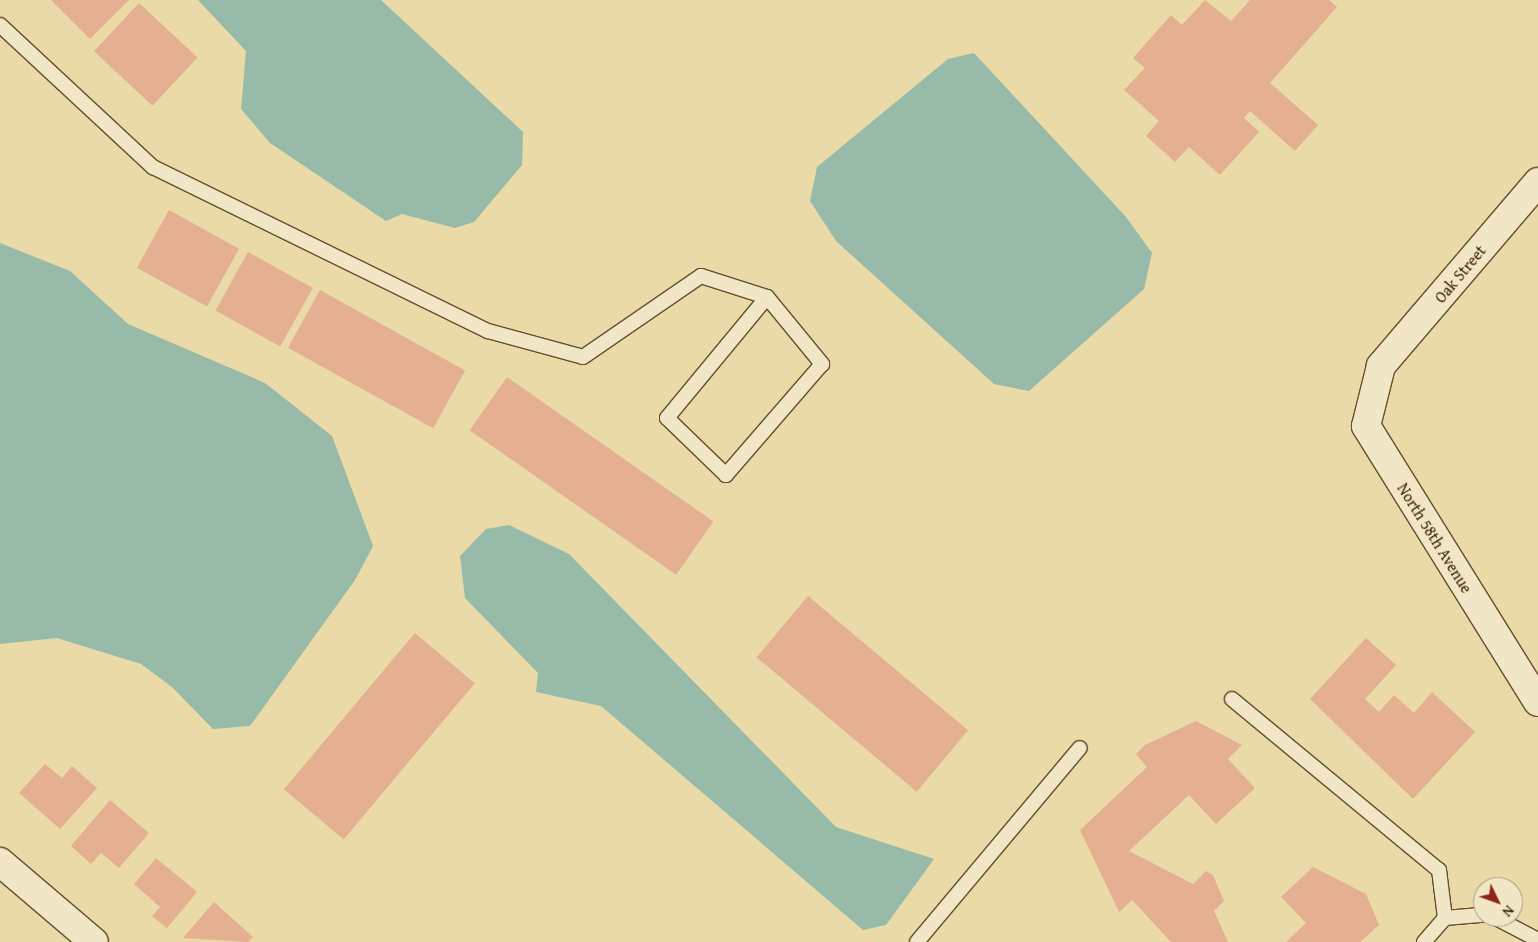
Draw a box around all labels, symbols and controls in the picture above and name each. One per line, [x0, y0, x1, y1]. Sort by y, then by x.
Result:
street label: Oak Street [1430, 241, 1490, 307]
street label: North 58th Avenue [1393, 479, 1477, 597]
north arrow [1473, 877, 1523, 927]
text: N [1498, 901, 1519, 922]

